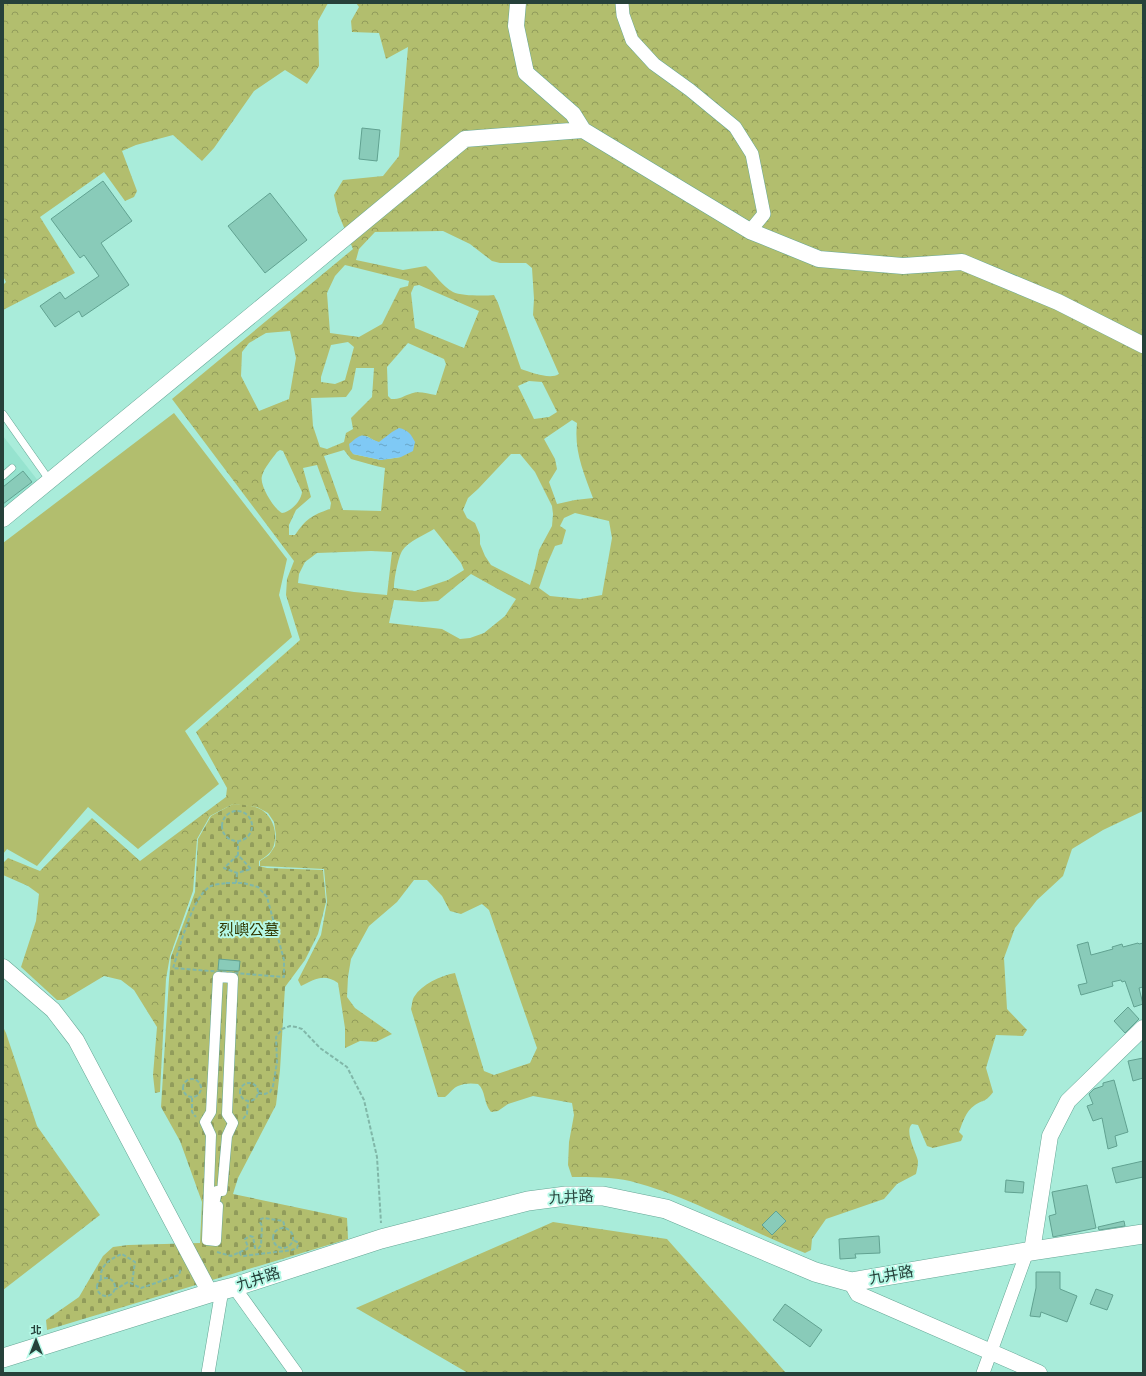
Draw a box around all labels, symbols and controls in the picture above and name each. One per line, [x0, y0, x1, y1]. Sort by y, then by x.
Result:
park label: 烈嶼公墓 [219, 919, 279, 941]
street label: 九井路 [548, 1185, 594, 1209]
street label: 九井路 [867, 1260, 915, 1290]
street label: 九井路 [233, 1262, 283, 1296]
north arrow [16, 1320, 56, 1360]
text: 北 [31, 1322, 42, 1338]

